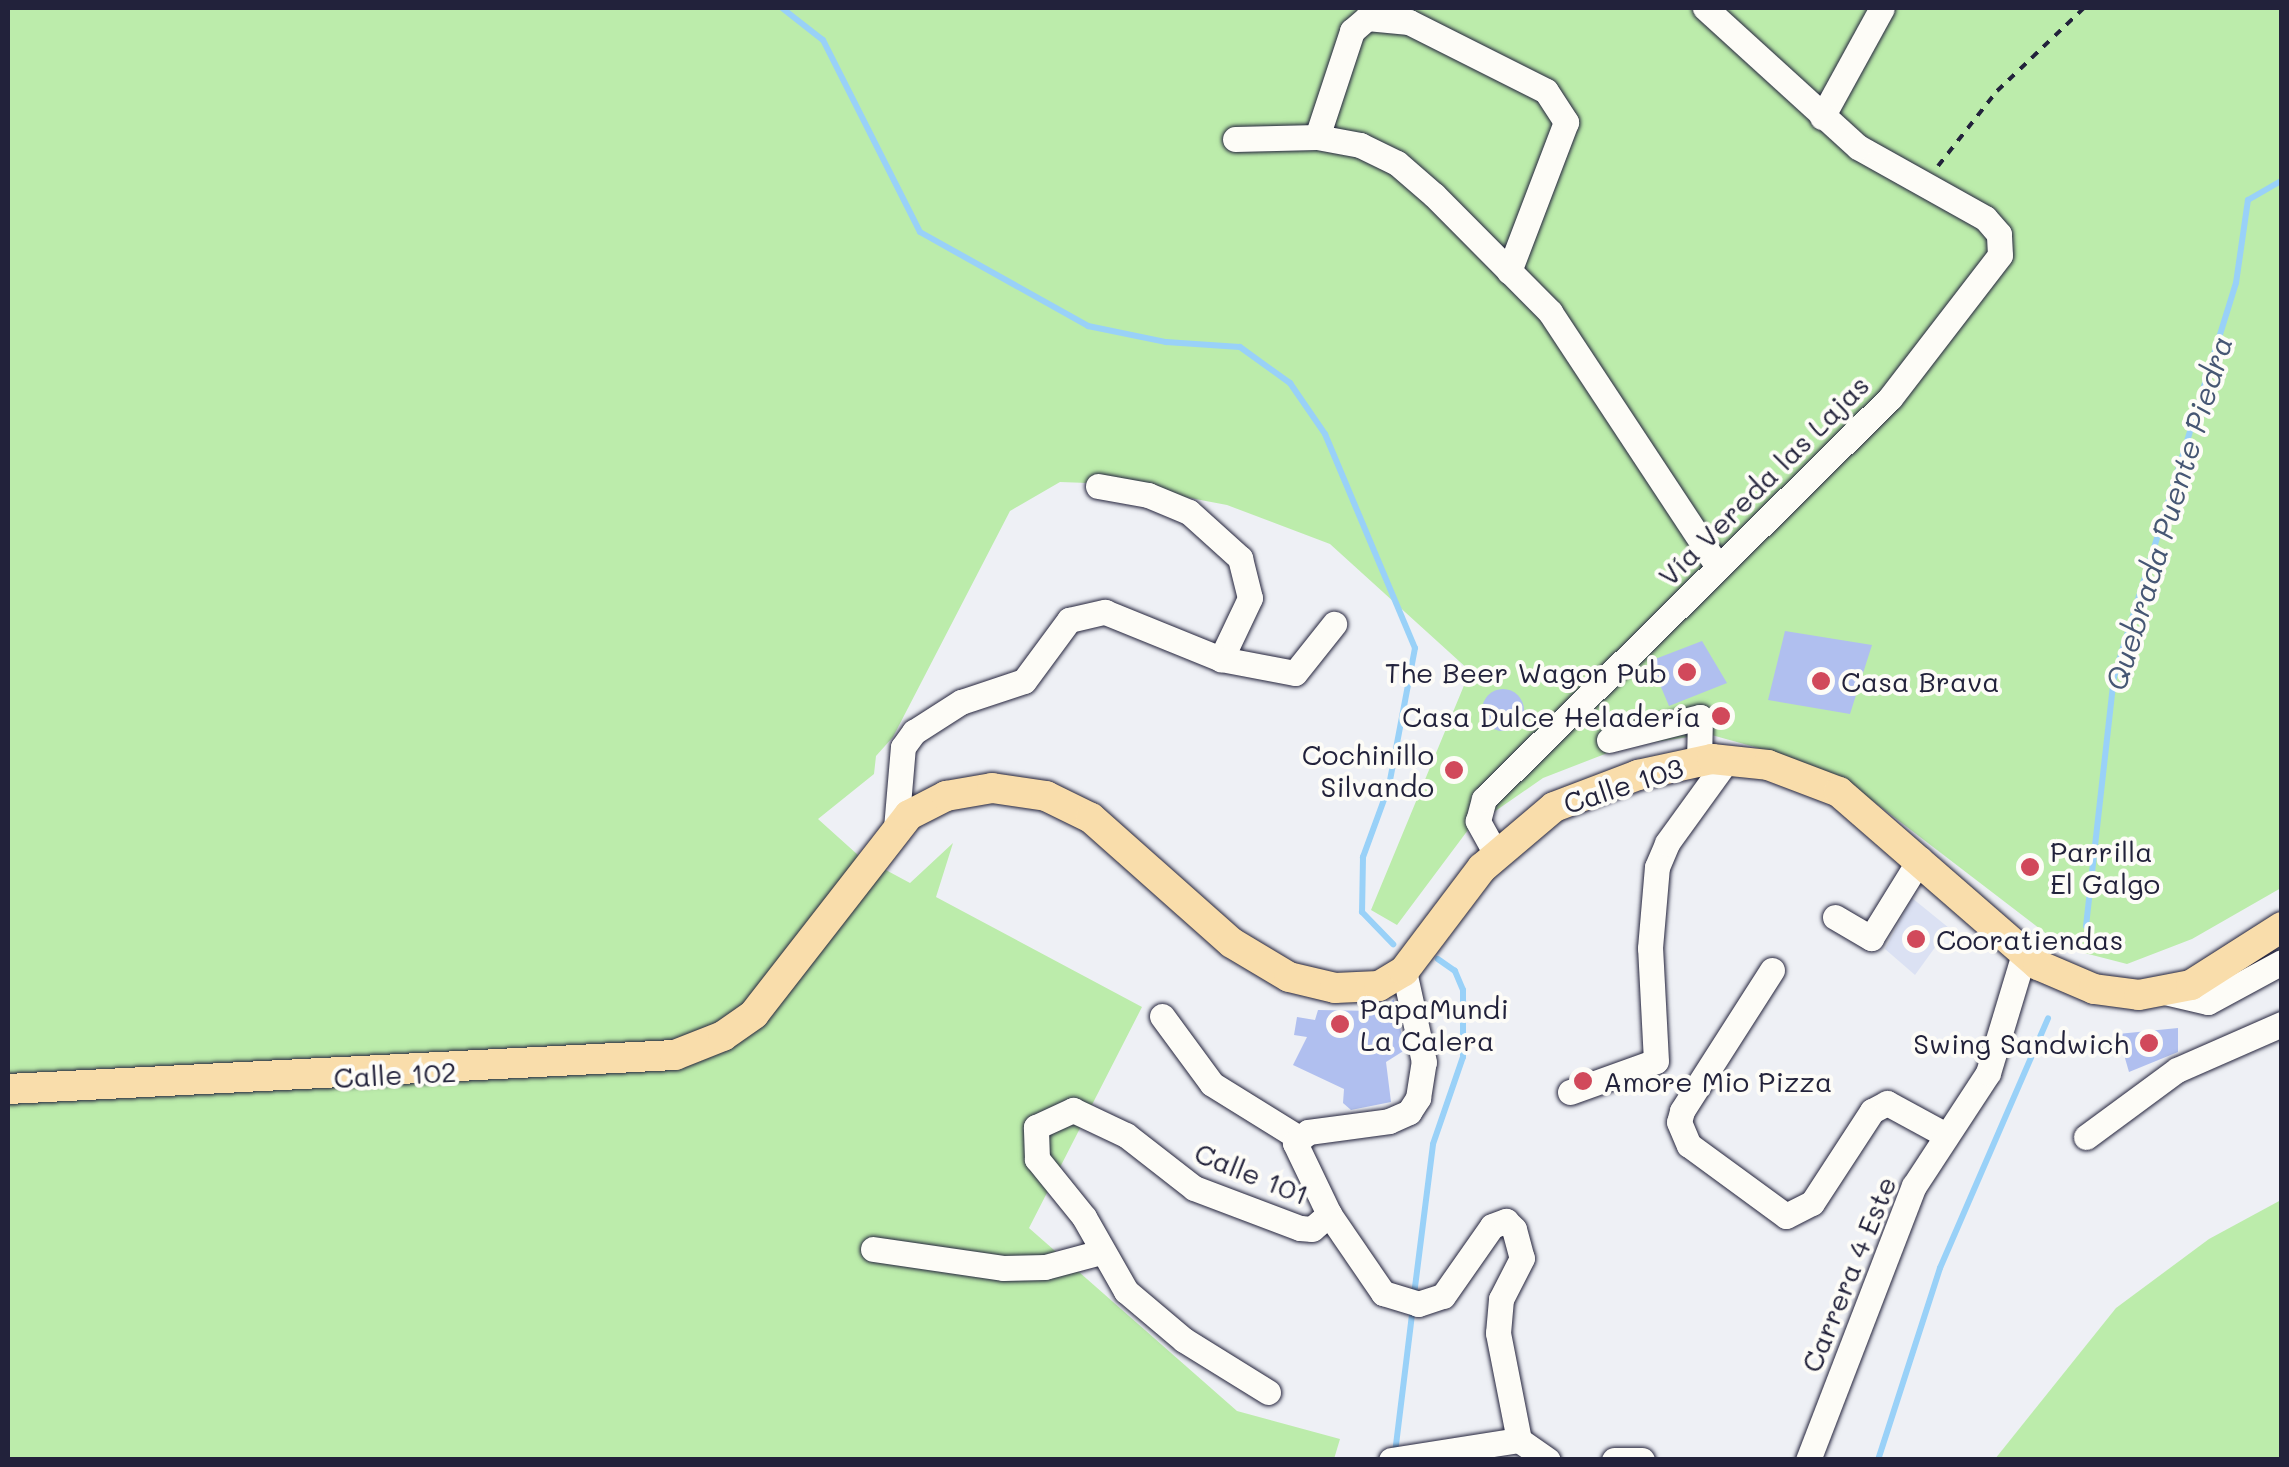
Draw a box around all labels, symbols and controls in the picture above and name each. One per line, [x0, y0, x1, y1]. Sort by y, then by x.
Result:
water label: Quebrada Puente Piedra [2097, 331, 2239, 695]
street label: Vía Vereda las Lajas [1651, 368, 1875, 592]
place label: The Beer Wagon Pub [1385, 655, 1667, 689]
marker: The Beer Wagon Pub [1676, 661, 1698, 683]
place label: Casa Brava [1841, 664, 2000, 698]
marker: Casa Brava [1810, 670, 1832, 692]
place label: Casa Dulce Heladería [1402, 699, 1701, 733]
marker: Casa Dulce Heladería [1710, 705, 1732, 727]
place label: Cochinillo Silvando [1302, 737, 1434, 803]
street label: Calle 103 [1559, 750, 1687, 820]
marker: Cochinillo Silvando [1443, 759, 1465, 781]
place label: Parrilla El Galgo [2050, 834, 2160, 900]
marker: Parrilla El Galgo [2019, 856, 2041, 878]
place label: Cooratiendas [1936, 922, 2123, 956]
marker: Cooratiendas [1905, 928, 1927, 950]
place label: PapaMundi La Calera [1360, 991, 1509, 1057]
marker: PapaMundi La Calera [1329, 1013, 1351, 1035]
place label: Swing Sandwich [1913, 1026, 2129, 1060]
marker: Swing Sandwich [2138, 1032, 2160, 1054]
street label: Calle 102 [333, 1054, 457, 1094]
place label: Amore Mio Pizza [1603, 1064, 1832, 1098]
marker: Amore Mio Pizza [1572, 1070, 1594, 1092]
street label: Calle 101 [1190, 1135, 1314, 1211]
street label: Carrera 4 Este [1793, 1171, 1903, 1377]

